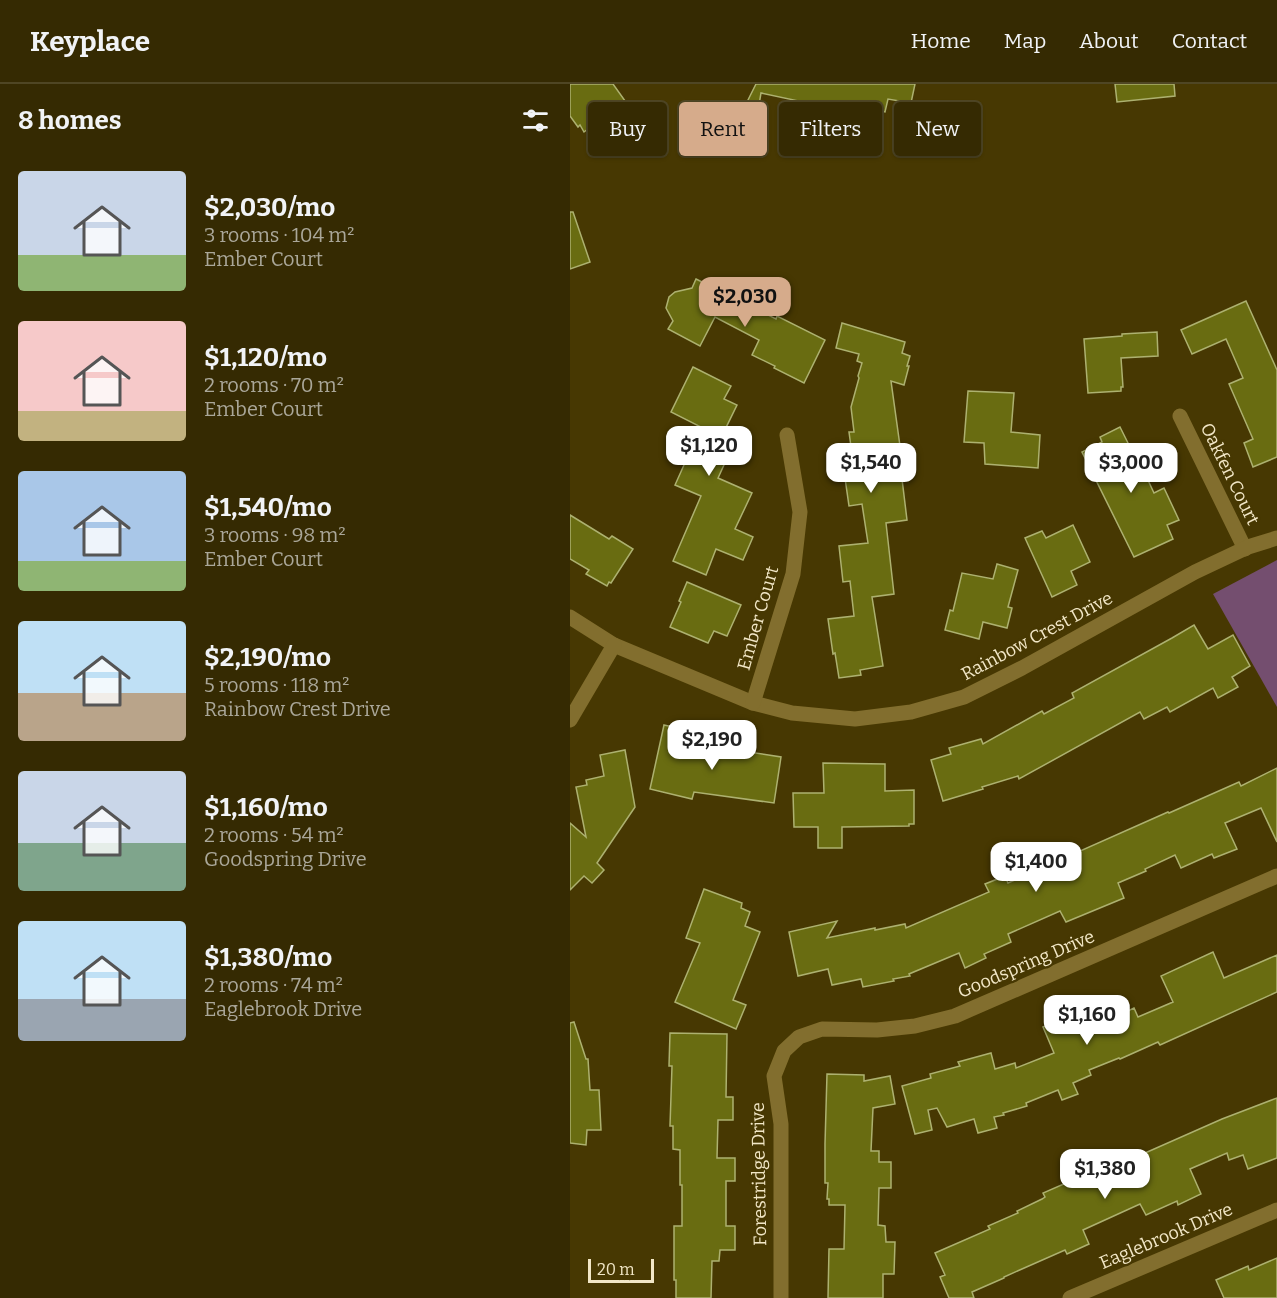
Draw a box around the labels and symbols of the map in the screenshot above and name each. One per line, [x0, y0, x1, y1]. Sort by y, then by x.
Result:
pin: $2,030 [696, 277, 794, 328]
street label: Oakfen Court [1196, 419, 1264, 529]
pin: $1,120 [660, 426, 758, 477]
pin: $1,540 [822, 443, 920, 494]
pin: $3,000 [1082, 443, 1180, 494]
street label: Ember Court [733, 563, 783, 673]
street label: Rainbow Crest Drive [958, 587, 1116, 685]
pin: $2,190 [663, 720, 761, 771]
pin: $1,400 [987, 842, 1085, 893]
street label: Goodspring Drive [954, 925, 1098, 1003]
pin: $1,160 [1038, 995, 1136, 1046]
street label: Forestridge Drive [747, 1102, 771, 1246]
pin: $1,380 [1056, 1149, 1154, 1200]
street label: Eaglebrook Drive [1096, 1198, 1236, 1274]
scale bar [588, 1256, 654, 1284]

